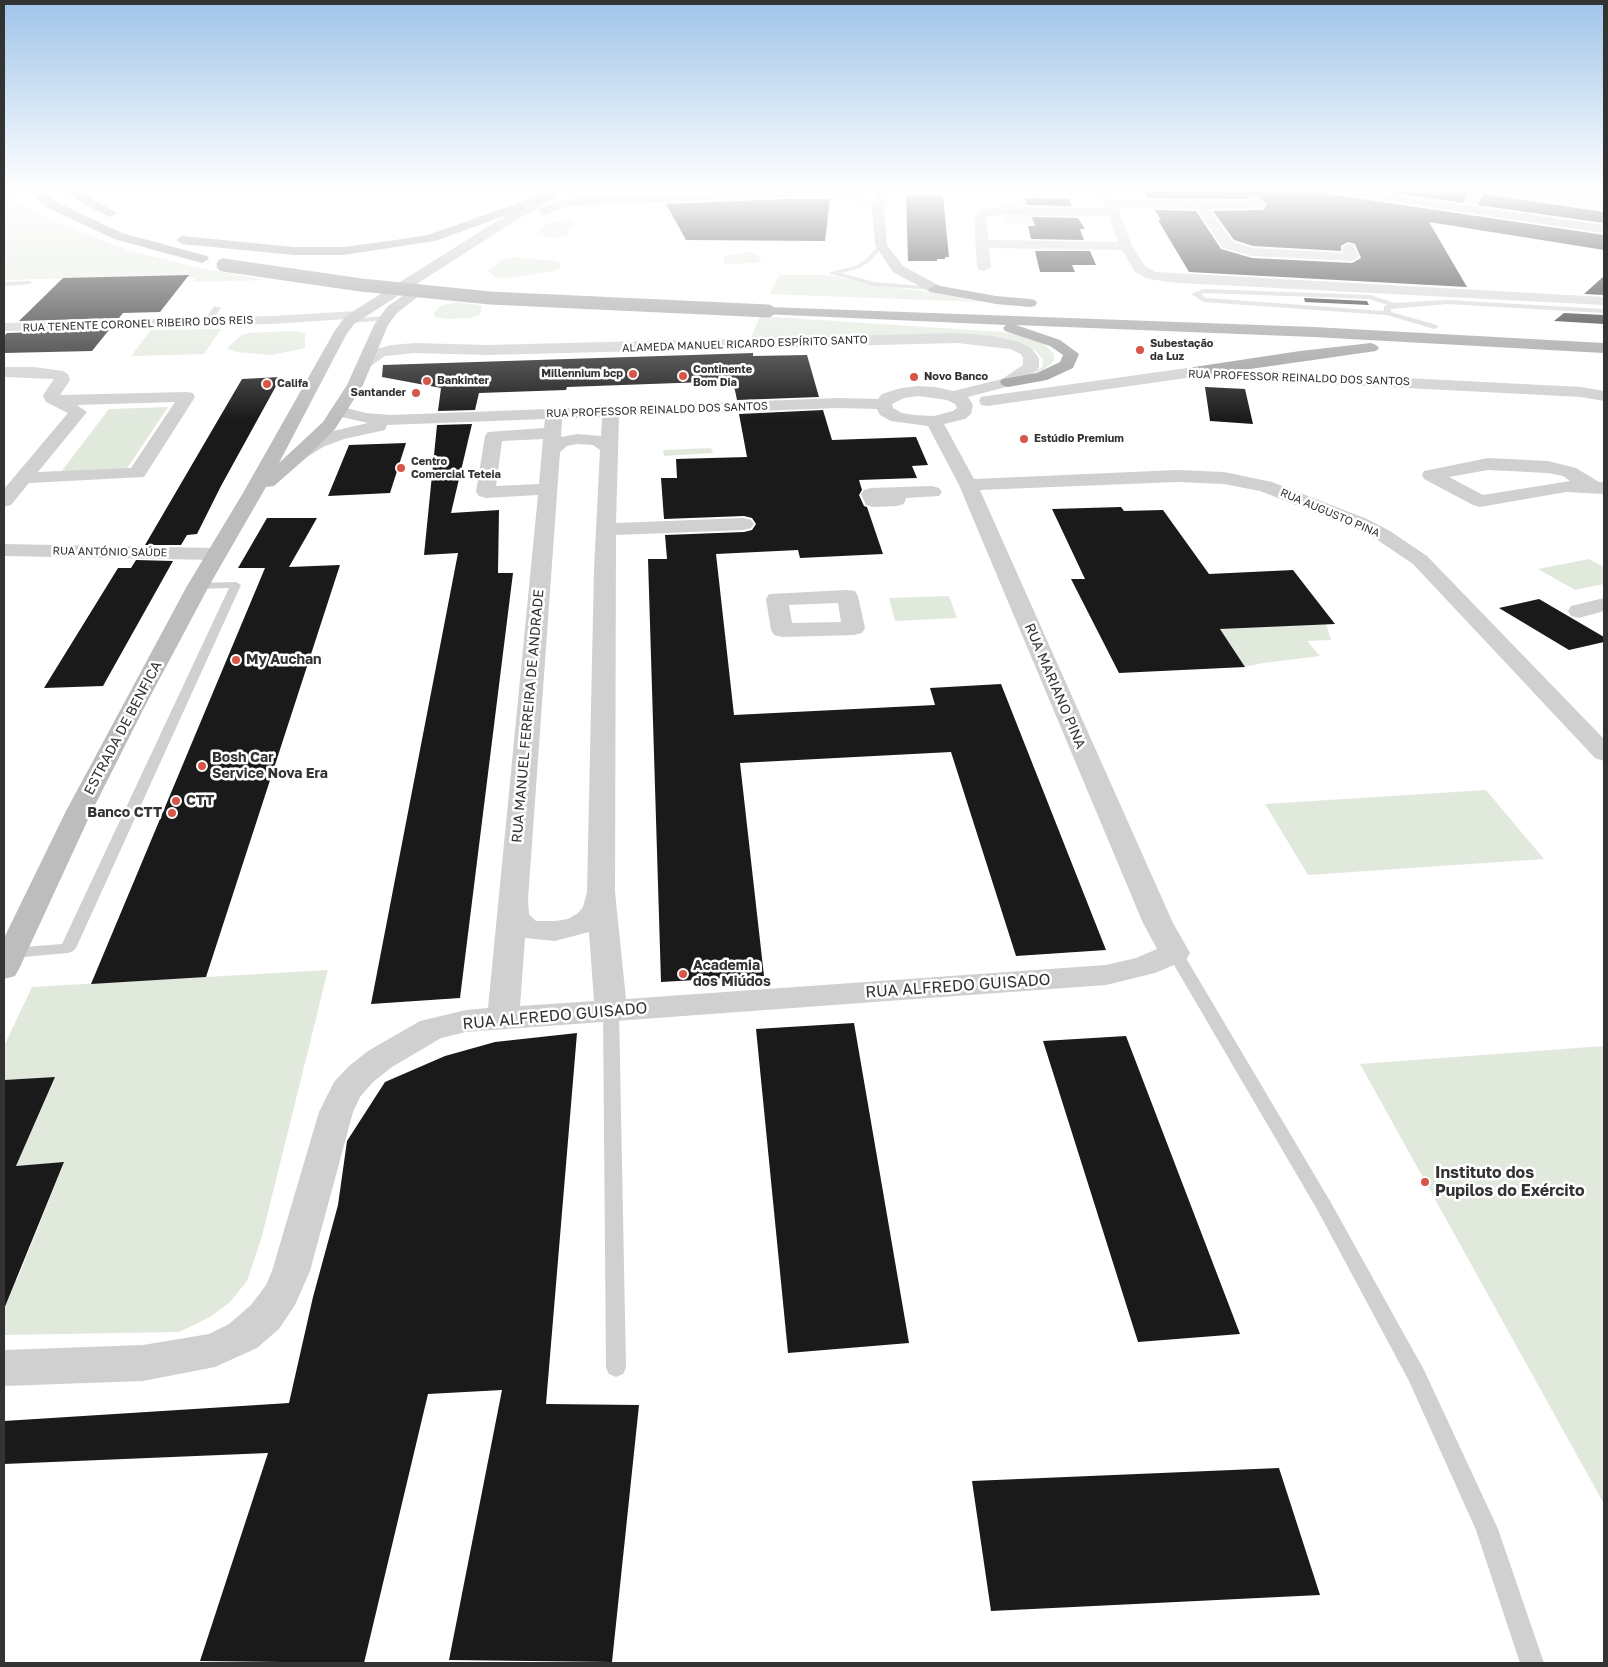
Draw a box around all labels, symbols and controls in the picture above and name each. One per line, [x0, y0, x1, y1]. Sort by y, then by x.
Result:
street label: RUA TENENTE CORONEL RIBEIRO DOS REIS [22, 313, 254, 335]
street label: ALAMEDA MANUEL RICARDO ESPÍRITO SANTO [622, 333, 868, 355]
place label: Subestação da Luz [1150, 337, 1213, 363]
marker: Subestação da Luz [1134, 344, 1146, 356]
place label: Continente Bom Dia [693, 363, 752, 389]
place label: Millennium bcp [541, 367, 623, 381]
marker: Millennium bcp [627, 368, 639, 380]
street label: RUA PROFESSOR REINALDO DOS SANTOS [1188, 368, 1410, 388]
marker: Continente Bom Dia [677, 370, 689, 382]
place label: Novo Banco [924, 370, 988, 384]
marker: Novo Banco [908, 371, 920, 383]
place label: Bankinter [437, 374, 489, 388]
marker: Bankinter [421, 375, 433, 387]
place label: Califa [277, 377, 308, 391]
marker: Califa [261, 378, 273, 390]
place label: Santander [351, 386, 406, 400]
marker: Santander [410, 387, 422, 399]
street label: RUA PROFESSOR REINALDO DOS SANTOS [546, 400, 768, 420]
place label: Estúdio Premium [1034, 432, 1124, 446]
marker: Estúdio Premium [1018, 433, 1030, 445]
place label: Centro Comercial Teteia [411, 455, 501, 481]
marker: Centro Comercial Teteia [395, 462, 407, 474]
street label: RUA AUGUSTO PINA [1278, 486, 1382, 540]
street label: RUA ANTÓNIO SAÚDE [53, 544, 167, 560]
street label: RUA MANUEL FERREIRA DE ANDRADE [509, 588, 547, 844]
street label: RUA MARIANO PINA [1021, 621, 1089, 751]
place label: My Auchan [246, 652, 322, 668]
marker: My Auchan [230, 654, 242, 666]
street label: ESTRADA DE BENFICA [81, 658, 165, 798]
place label: Bosh Car Service Nova Era [212, 750, 328, 782]
marker: Bosh Car Service Nova Era [196, 760, 208, 772]
place label: CTT [186, 793, 214, 809]
marker: CTT [170, 795, 182, 807]
place label: Banco CTT [87, 805, 162, 821]
marker: Banco CTT [166, 807, 178, 819]
place label: Academia dos Miúdos [693, 958, 771, 990]
marker: Academia dos Miúdos [677, 968, 689, 980]
street label: RUA ALFREDO GUISADO [865, 970, 1051, 1002]
street label: RUA ALFREDO GUISADO [462, 998, 648, 1034]
place label: Instituto dos Pupilos do Exército [1435, 1163, 1585, 1201]
marker: Instituto dos Pupilos do Exército [1419, 1176, 1431, 1188]

